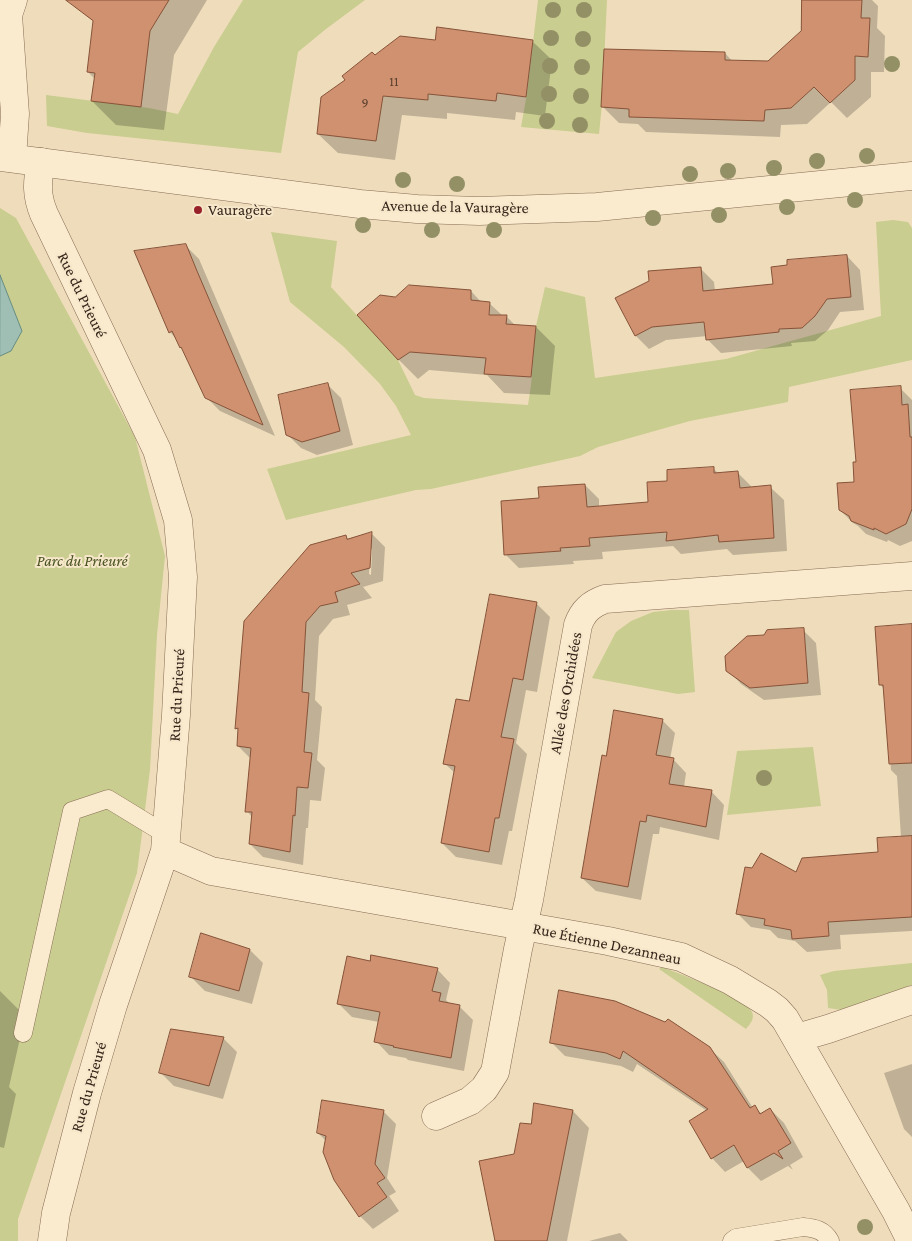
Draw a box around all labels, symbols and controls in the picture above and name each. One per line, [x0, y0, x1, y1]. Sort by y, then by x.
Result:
house number: 11 [389, 74, 399, 90]
house number: 9 [361, 95, 369, 111]
street label: Avenue de la Vauragère [381, 196, 529, 218]
place label: Vauragère [208, 200, 272, 220]
marker: Vauragère [192, 204, 204, 216]
street label: Rue du Prieuré [53, 249, 111, 341]
park label: Parc du Prieuré [36, 551, 128, 571]
street label: Allée des Orchidées [546, 631, 586, 755]
street label: Rue du Prieuré [165, 648, 189, 742]
street label: Rue Étienne Dezanneau [531, 919, 683, 969]
street label: Rue du Prieuré [67, 1040, 111, 1134]

